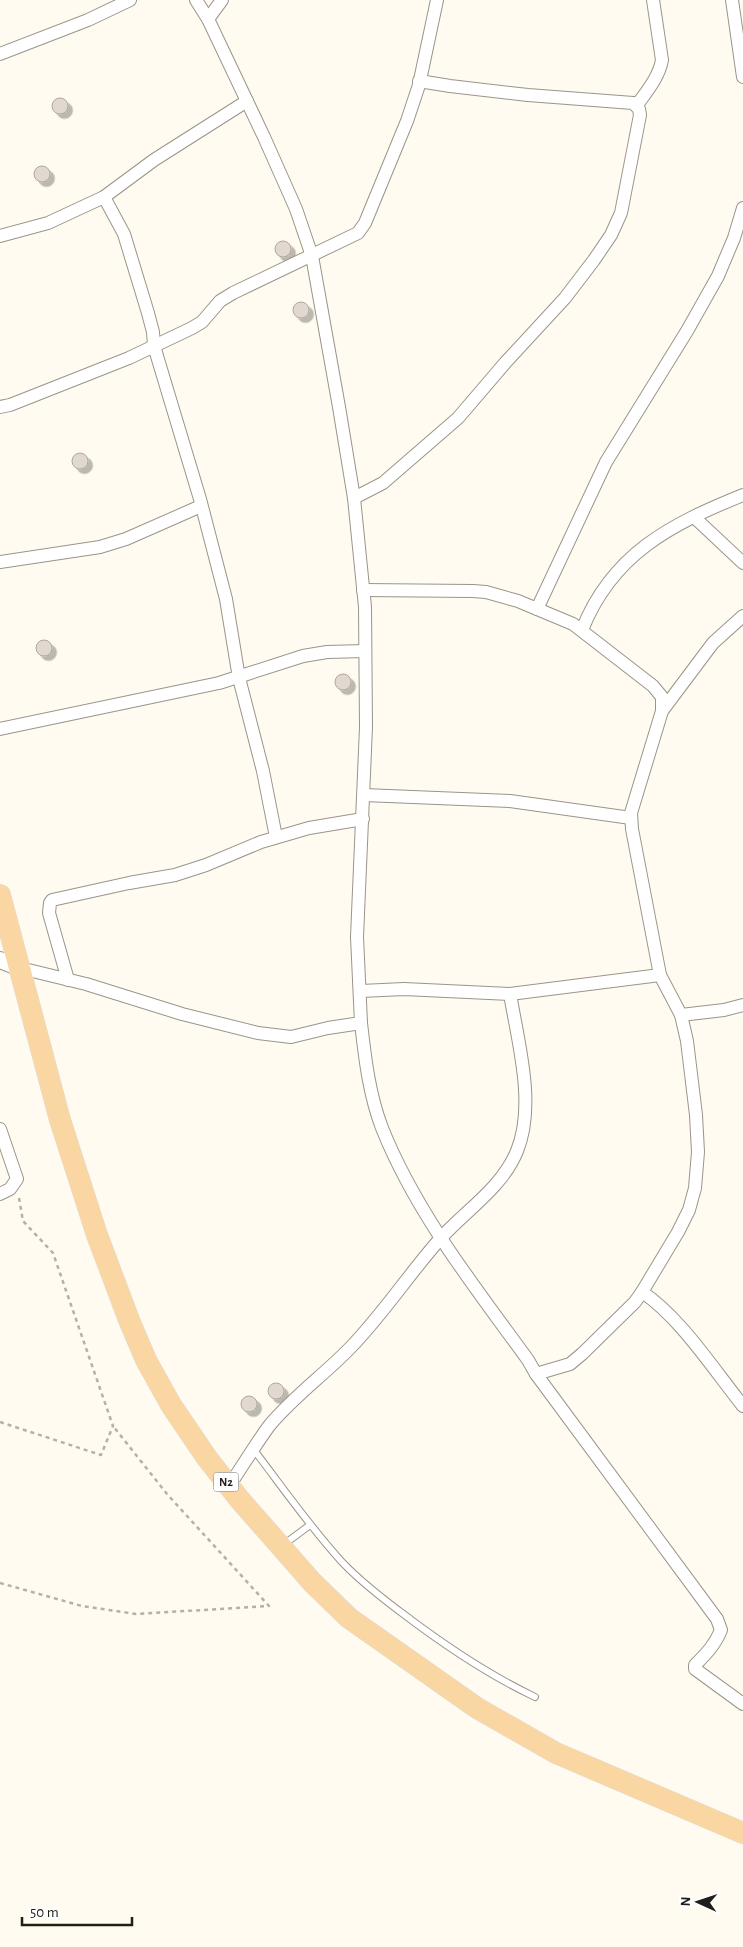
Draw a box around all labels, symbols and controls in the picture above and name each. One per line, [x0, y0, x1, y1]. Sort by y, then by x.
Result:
road number: N2 [214, 1472, 238, 1491]
north arrow [673, 1877, 723, 1927]
scale bar [22, 1894, 132, 1926]
text: N [679, 1896, 693, 1907]
text: 50 m [30, 1905, 59, 1920]

